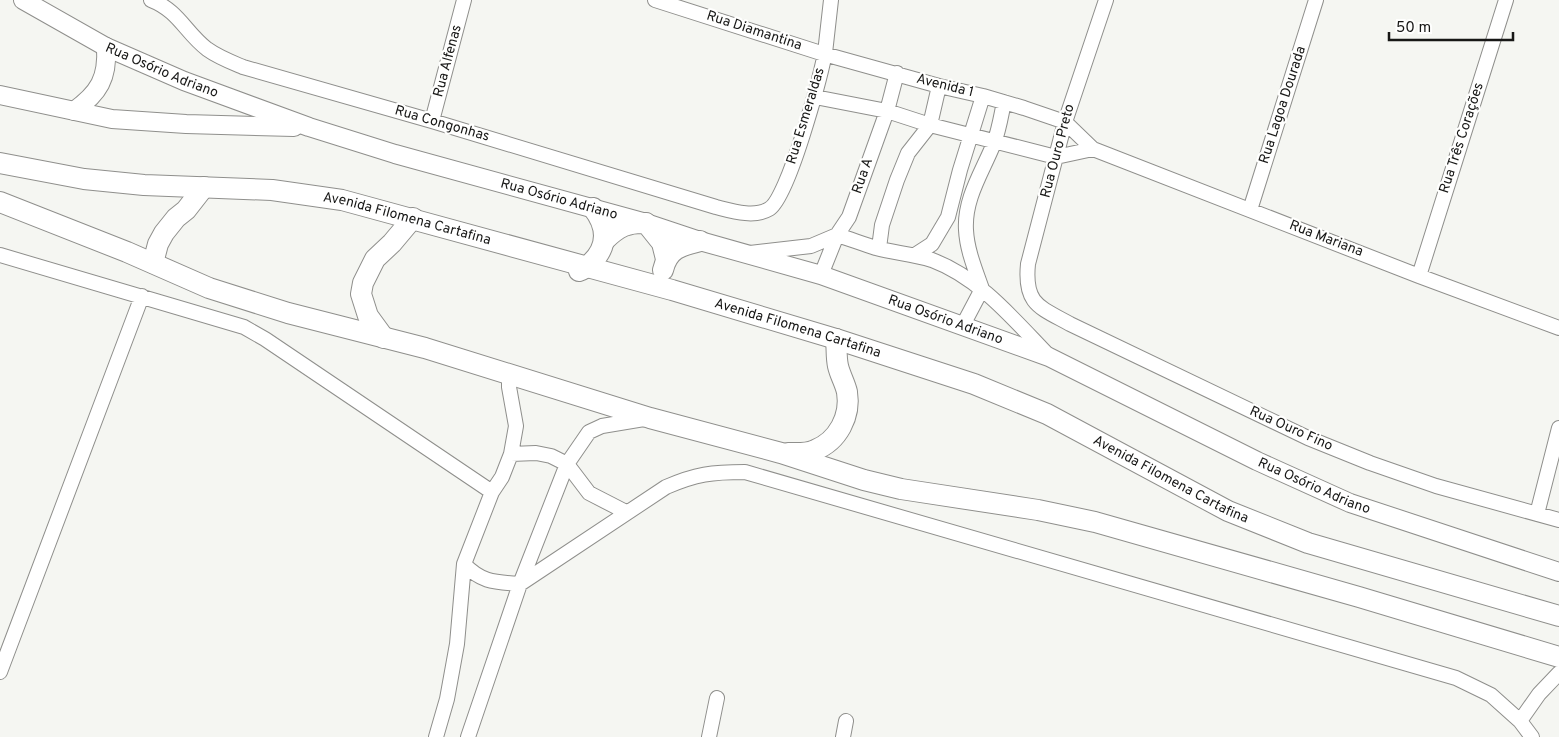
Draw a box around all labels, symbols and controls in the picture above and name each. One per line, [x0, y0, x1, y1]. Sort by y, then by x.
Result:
street label: Rua Diamantina [704, 8, 804, 54]
scale bar [1389, 10, 1513, 42]
text: 50 m [1396, 19, 1431, 38]
street label: Rua Alfenas [430, 23, 466, 99]
street label: Rua Osório Adriano [103, 39, 221, 101]
street label: Rua Lagoa Dourada [1256, 44, 1310, 166]
street label: Rua Esmeraldas [783, 66, 829, 166]
street label: Avenida 1 [914, 71, 976, 101]
street label: Rua Três Corações [1436, 81, 1488, 195]
street label: Rua Congonhas [393, 102, 491, 146]
street label: Rua Ouro Preto [1037, 102, 1079, 200]
street label: Rua A [849, 156, 877, 196]
street label: Rua Osório Adriano [499, 175, 620, 223]
street label: Avenida Filomena Cartafina [322, 189, 493, 249]
street label: Rua Mariana [1287, 217, 1365, 261]
street label: Rua Osório Adriano [886, 291, 1005, 348]
street label: Avenida Filomena Cartafina [712, 295, 883, 362]
street label: Rua Ouro Fino [1247, 403, 1335, 455]
street label: Avenida Filomena Cartafina [1090, 432, 1251, 527]
street label: Rua Osório Adriano [1255, 454, 1373, 518]

